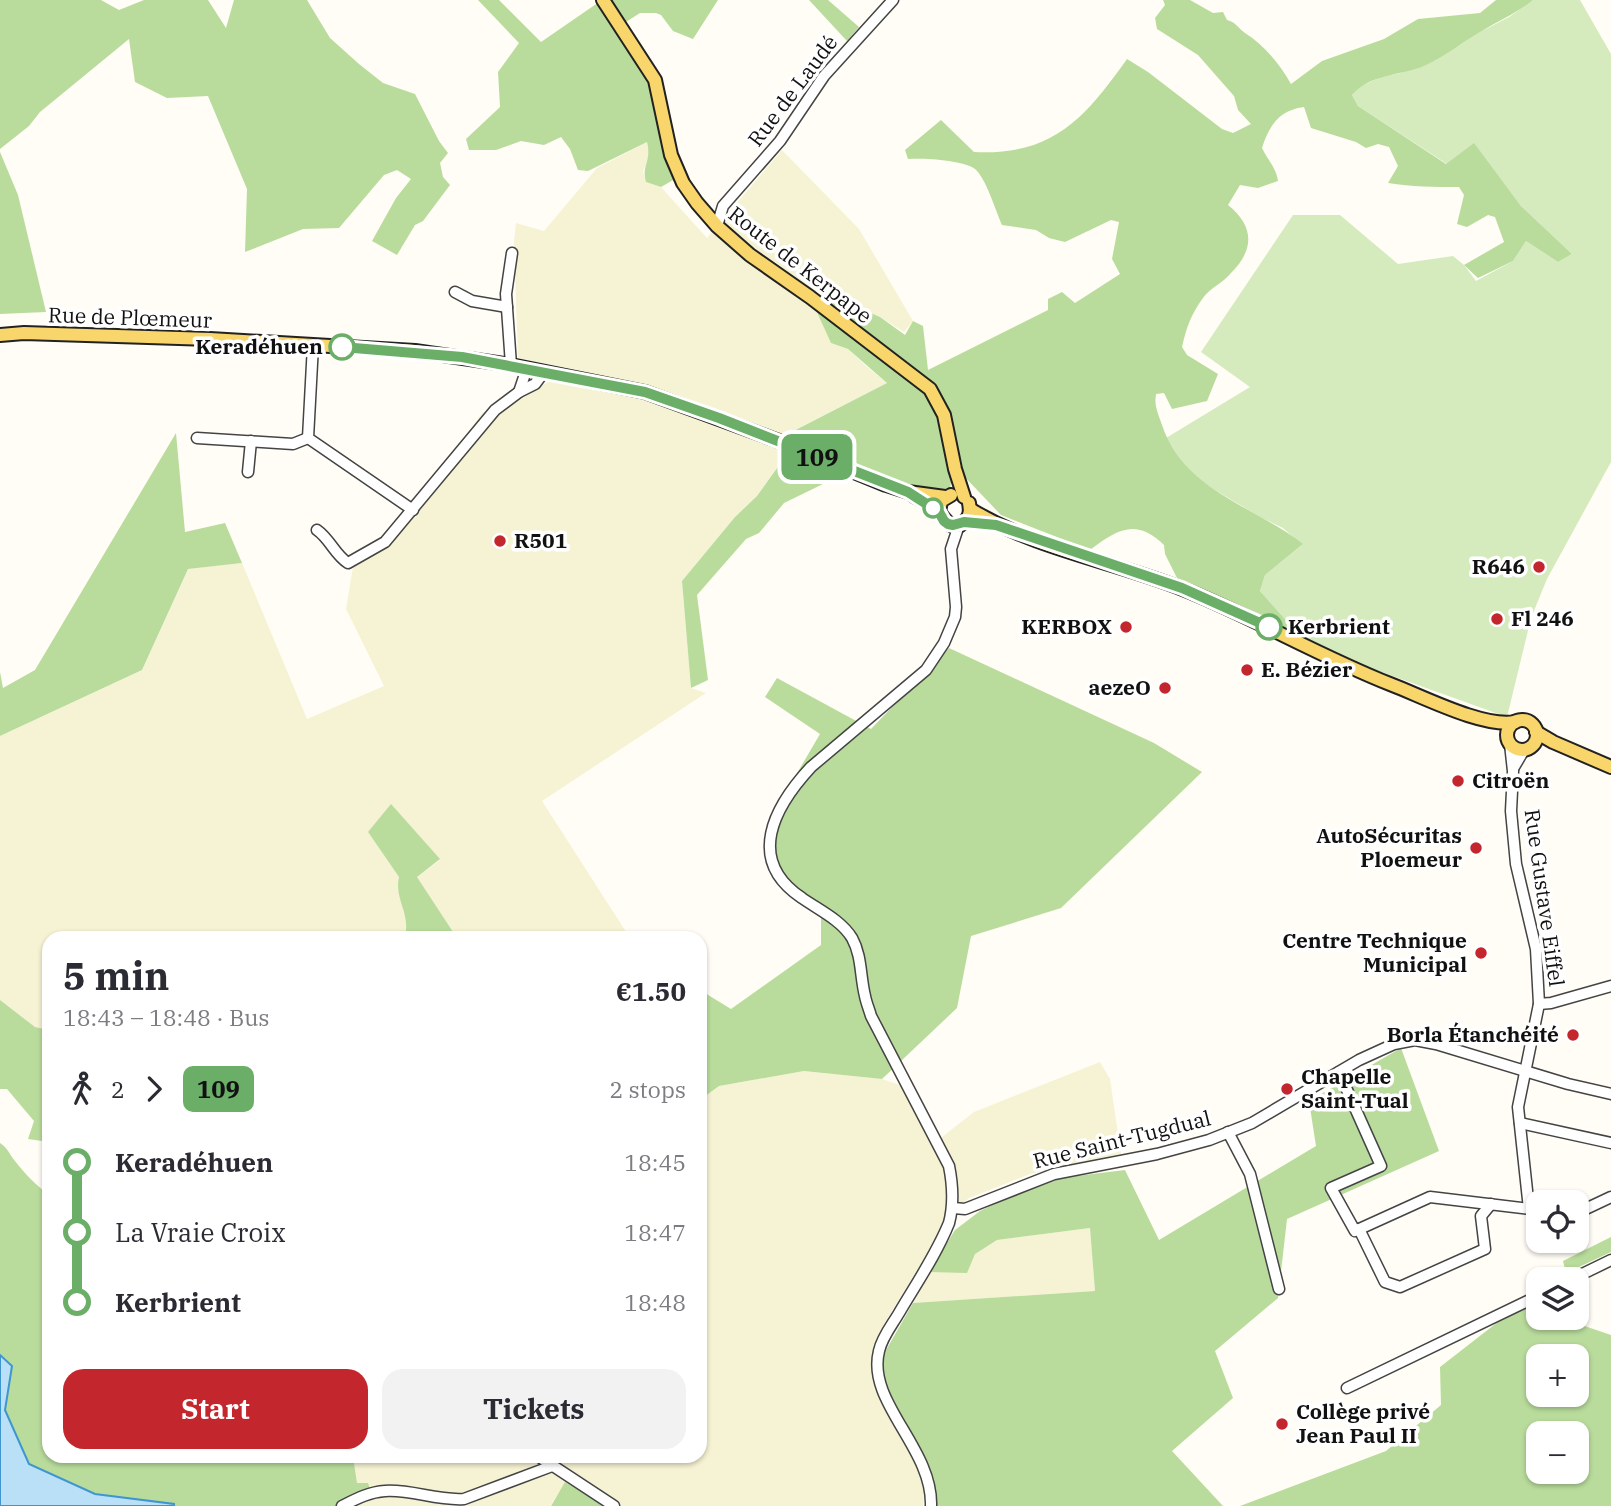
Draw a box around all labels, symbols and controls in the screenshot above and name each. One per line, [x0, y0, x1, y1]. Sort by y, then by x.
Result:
street label: Rue de Laudé [741, 29, 843, 152]
street label: Route de Kerpape [723, 199, 878, 329]
street label: Rue de Plœmeur [47, 300, 213, 334]
place label: Keradéhuen [195, 332, 323, 360]
marker: Keradéhuen [329, 334, 355, 360]
line badge: 109 [777, 434, 857, 480]
text: 109 [795, 441, 839, 473]
unlabelled marker [923, 498, 943, 518]
place label: R501 [514, 526, 567, 554]
marker: R501 [492, 533, 508, 549]
place label: R646 [1472, 552, 1525, 580]
marker: R646 [1531, 559, 1547, 575]
place label: Fl 246 [1511, 604, 1574, 632]
marker: Fl 246 [1489, 611, 1505, 627]
place label: KERBOX [1021, 612, 1112, 640]
place label: Kerbrient [1288, 612, 1390, 640]
marker: Kerbrient [1256, 614, 1282, 640]
marker: KERBOX [1118, 619, 1134, 635]
place label: E. Bézier [1261, 655, 1353, 683]
marker: E. Bézier [1239, 662, 1255, 678]
place label: aezeO [1089, 673, 1151, 701]
marker: aezeO [1157, 680, 1173, 696]
place label: Citroën [1472, 766, 1550, 794]
marker: Citroën [1450, 773, 1466, 789]
street label: Rue Gustave Eiffel [1519, 807, 1571, 988]
place label: AutoSécuritas Ploemeur [1316, 821, 1463, 873]
marker: AutoSécuritas Ploemeur [1468, 840, 1484, 856]
place label: Centre Technique Municipal [1282, 926, 1467, 978]
marker: Centre Technique Municipal [1473, 945, 1489, 961]
text: 5 min [63, 951, 169, 1000]
text: €1.50 [616, 974, 686, 1008]
text: 18:43 – 18:48 · Bus [63, 1002, 270, 1032]
place label: Borla Étanchéité [1387, 1020, 1559, 1048]
marker: Borla Étanchéité [1565, 1027, 1581, 1043]
place label: Chapelle Saint-Tual [1301, 1062, 1409, 1114]
icon: walk [63, 1070, 101, 1108]
icon: forward [135, 1070, 173, 1108]
text: 109 [197, 1073, 240, 1105]
text: 2 [111, 1074, 125, 1104]
text: 2 stops [609, 1074, 686, 1104]
marker: Chapelle Saint-Tual [1279, 1081, 1295, 1097]
street label: Rue Saint-Tugdual [1030, 1103, 1214, 1175]
text: Keradéhuen [115, 1145, 273, 1179]
text: 18:45 [624, 1147, 686, 1177]
map controls [1526, 1190, 1589, 1484]
button: locate [1526, 1190, 1589, 1253]
text: La Vraie Croix [115, 1215, 286, 1249]
text: 18:47 [624, 1217, 686, 1247]
button: layers [1526, 1267, 1589, 1330]
text: Kerbrient [115, 1285, 241, 1319]
text: 18:48 [624, 1287, 686, 1317]
button: + [1526, 1344, 1589, 1407]
button: Start [63, 1369, 368, 1449]
button: Tickets [382, 1369, 686, 1449]
place label: Collège privé Jean Paul II [1296, 1397, 1430, 1449]
marker: Collège privé Jean Paul II [1274, 1416, 1290, 1432]
button: − [1526, 1421, 1589, 1484]

